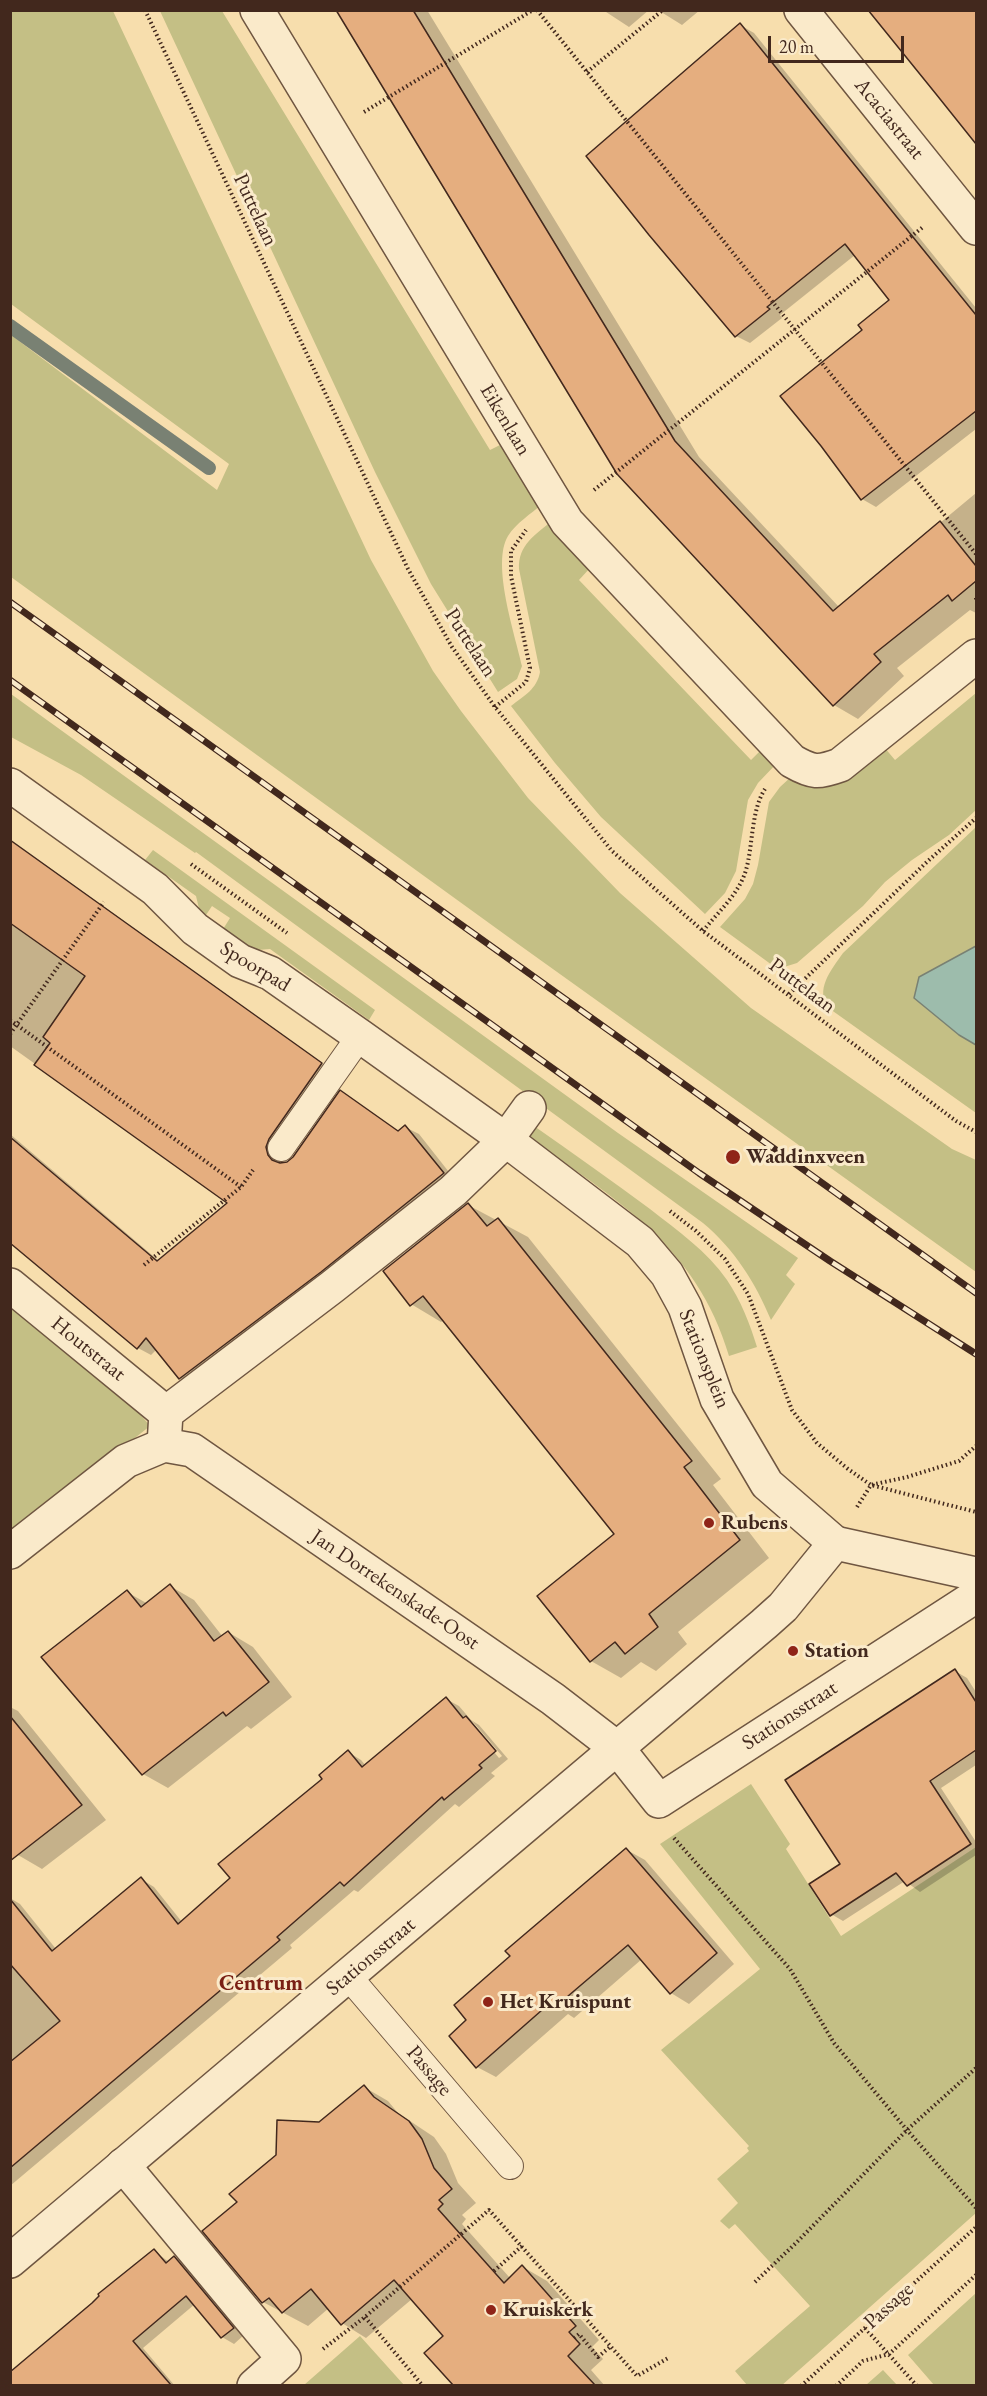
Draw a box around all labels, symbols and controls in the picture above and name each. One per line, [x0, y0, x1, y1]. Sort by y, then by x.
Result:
scale bar [771, 24, 908, 62]
text: 20 m [779, 35, 814, 58]
street label: Acaciastraat [849, 73, 929, 165]
street label: Puttelaan [227, 170, 283, 250]
street label: Eikenlaan [474, 380, 536, 460]
street label: Puttelaan [438, 604, 502, 682]
street label: Spoorpad [215, 936, 295, 998]
street label: Puttelaan [764, 953, 840, 1019]
place label: Waddinxveen [746, 1144, 865, 1170]
marker: Waddinxveen [724, 1148, 742, 1166]
street label: Stationsplein [673, 1306, 735, 1412]
street label: Houtstraat [46, 1311, 130, 1387]
place label: Rubens [721, 1510, 788, 1536]
marker: Rubens [702, 1516, 716, 1530]
street label: Jan Dorrekenskade-Oost [306, 1524, 484, 1656]
place label: Station [805, 1638, 869, 1664]
marker: Station [786, 1644, 800, 1658]
street label: Stationsstraat [738, 1676, 842, 1756]
street label: Stationsstraat [321, 1912, 421, 2002]
district label: Centrum [219, 1971, 303, 1997]
place label: Het Kruispunt [500, 1989, 631, 2015]
marker: Het Kruispunt [481, 1995, 495, 2009]
street label: Passage [401, 2041, 457, 2101]
street label: Passage [859, 2277, 919, 2335]
place label: Kruiskerk [503, 2297, 593, 2323]
marker: Kruiskerk [484, 2303, 498, 2317]

